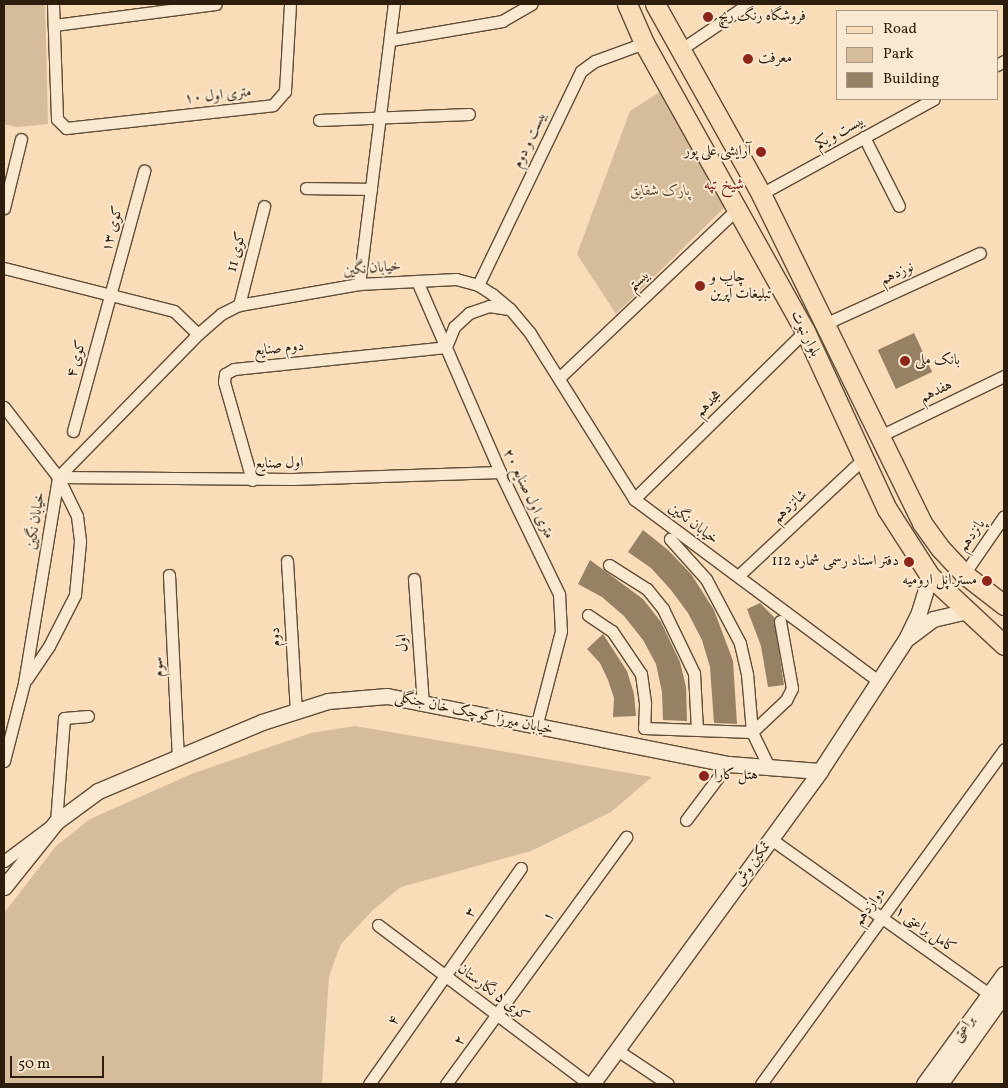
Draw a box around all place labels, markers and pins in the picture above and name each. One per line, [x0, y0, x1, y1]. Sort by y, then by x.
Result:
place label: فروشگاه رنگ ریچ [718, 8, 806, 26]
marker: فروشگاه رنگ ریچ [702, 11, 714, 23]
place label: معرفت [758, 50, 792, 68]
marker: معرفت [742, 53, 754, 65]
place label: آرایشی علی پور [684, 143, 751, 161]
marker: آرایشی علی پور [755, 146, 767, 158]
place label: چاپ و تبلیغات آپرین [710, 268, 772, 303]
marker: چاپ و تبلیغات آپرین [694, 280, 706, 292]
place label: بانک ملی [915, 352, 960, 370]
marker: بانک ملی [899, 355, 911, 367]
place label: دفتر اسناد رسمی شماره 112 [772, 553, 899, 571]
marker: دفتر اسناد رسمی شماره 112 [903, 556, 915, 568]
place label: مستر اپل ارومیه [902, 572, 977, 590]
marker: مستر اپل ارومیه [981, 575, 993, 587]
place label: هتل کارا [714, 767, 758, 785]
marker: هتل کارا [698, 770, 710, 782]

